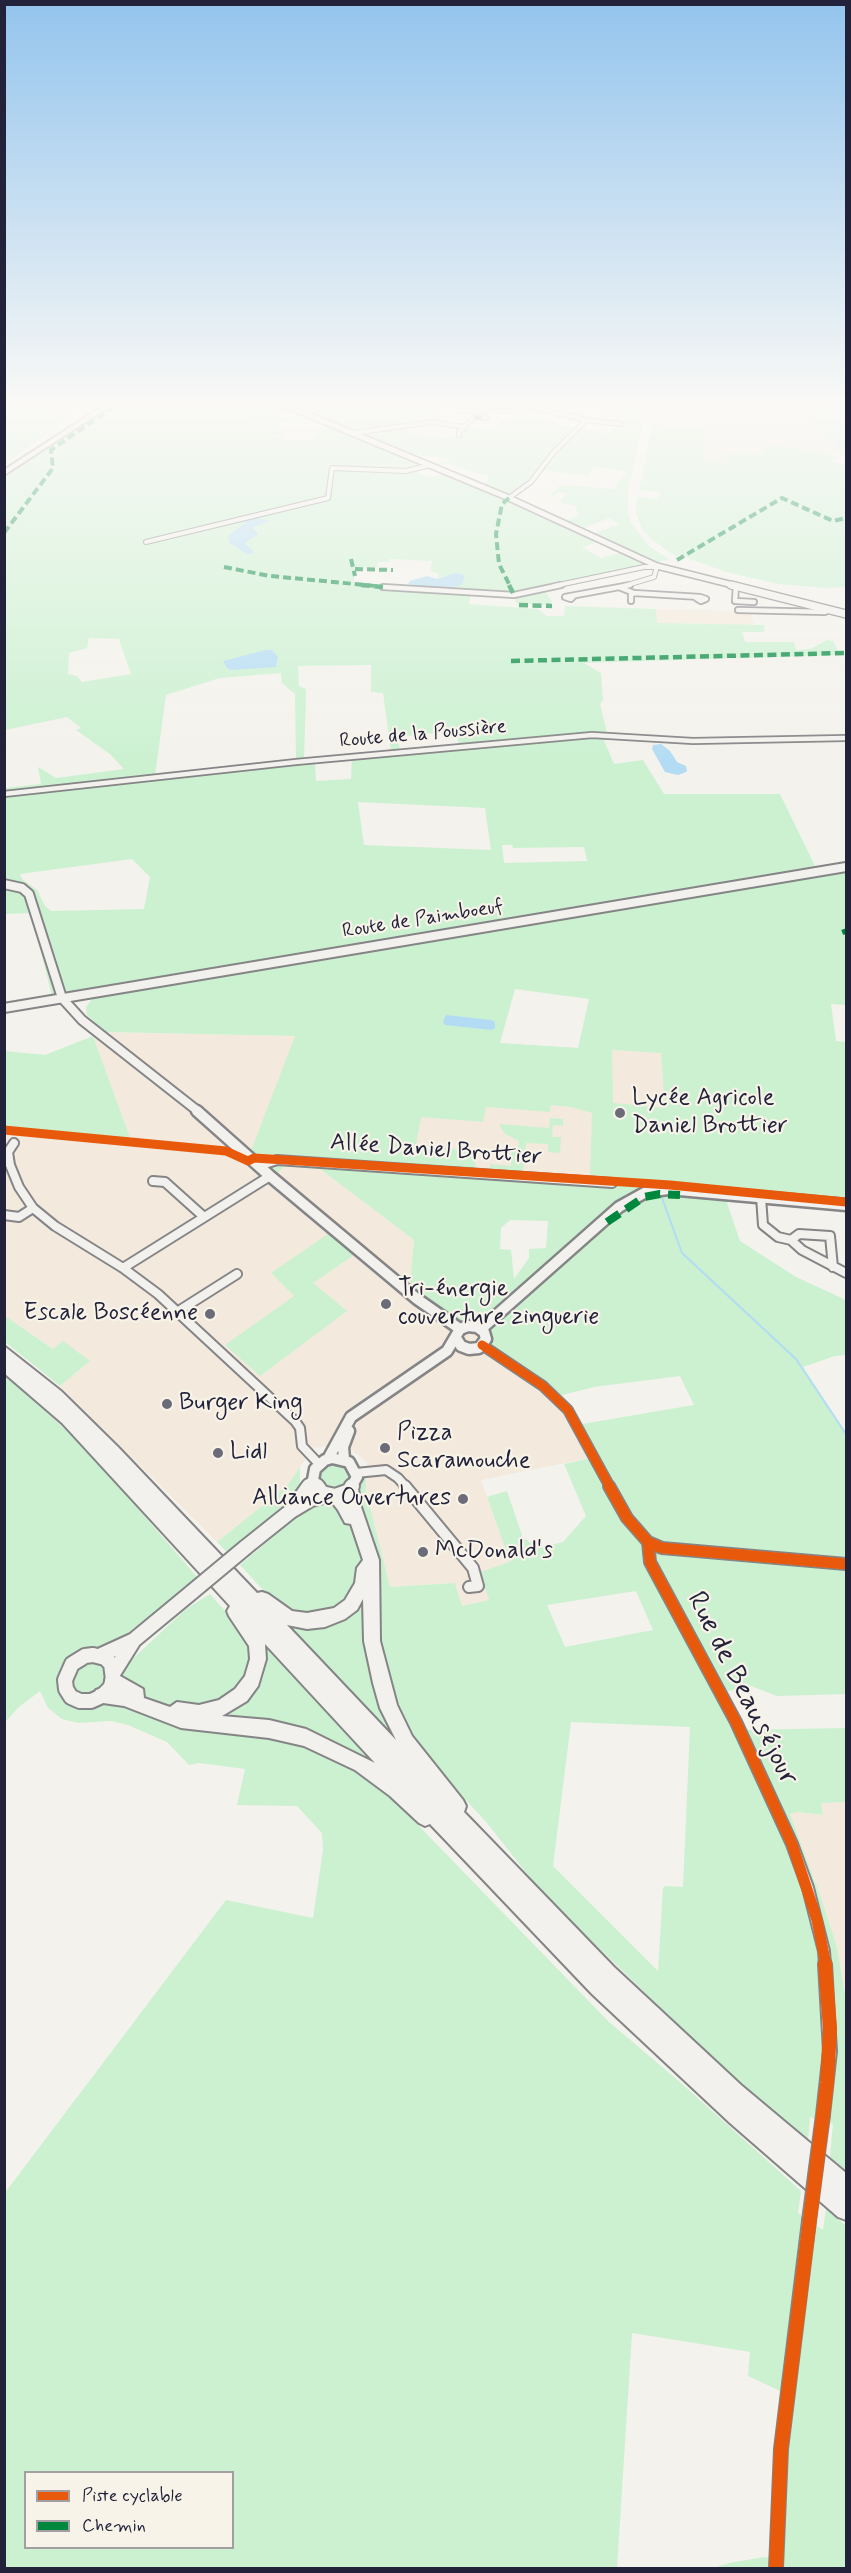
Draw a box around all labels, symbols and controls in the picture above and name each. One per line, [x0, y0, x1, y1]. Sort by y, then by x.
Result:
street label: Route de la Poussière [339, 716, 507, 754]
street label: Route de Paimboeuf [341, 895, 505, 945]
place label: Lycée Agricole Daniel Brottier [632, 1085, 788, 1141]
marker: Lycée Agricole Daniel Brottier [613, 1106, 627, 1120]
street label: Allée Daniel Brottier [329, 1129, 543, 1173]
place label: Tri-énergie couverture zinguerie [398, 1276, 599, 1332]
marker: Tri-énergie couverture zinguerie [379, 1297, 393, 1311]
place label: Escale Boscéenne [24, 1300, 198, 1328]
marker: Escale Boscéenne [203, 1307, 217, 1321]
place label: Burger King [179, 1390, 303, 1418]
marker: Burger King [160, 1397, 174, 1411]
place label: Pizza Scaramouche [397, 1420, 530, 1476]
place label: Lidl [230, 1439, 267, 1467]
marker: Pizza Scaramouche [378, 1441, 392, 1455]
marker: Lidl [211, 1446, 225, 1460]
place label: Alliance Ouvertures [252, 1485, 451, 1513]
marker: Alliance Ouvertures [456, 1492, 470, 1506]
place label: McDonald's [435, 1538, 553, 1566]
marker: McDonald's [416, 1545, 430, 1559]
street label: Rue de Beauséjour [678, 1587, 804, 1791]
legend [24, 2471, 234, 2549]
text: Piste cyclable [82, 2484, 183, 2508]
text: Chemin [82, 2514, 146, 2538]

